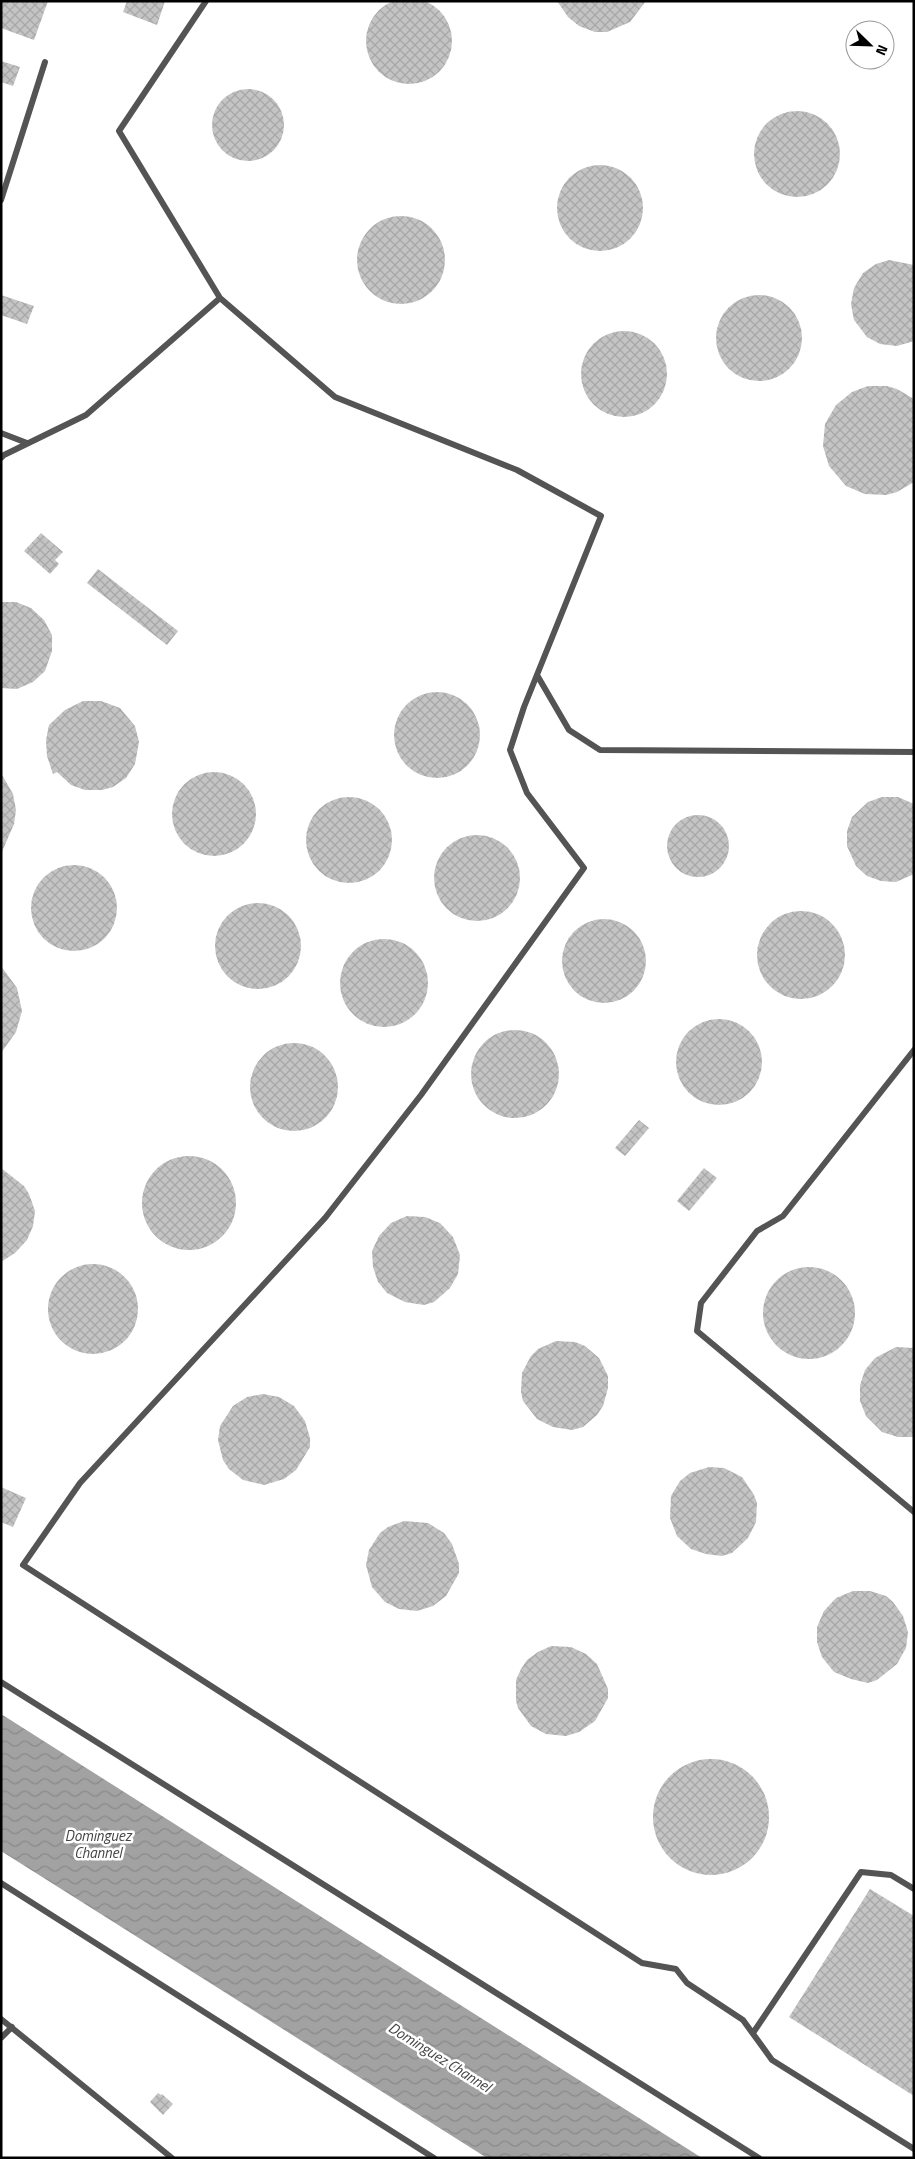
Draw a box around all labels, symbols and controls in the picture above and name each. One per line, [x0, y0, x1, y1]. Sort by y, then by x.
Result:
north arrow [845, 20, 895, 70]
text: N [871, 42, 894, 59]
water label: Dominguez Channel [65, 1824, 133, 1864]
water label: Dominguez Channel [384, 2016, 497, 2099]

